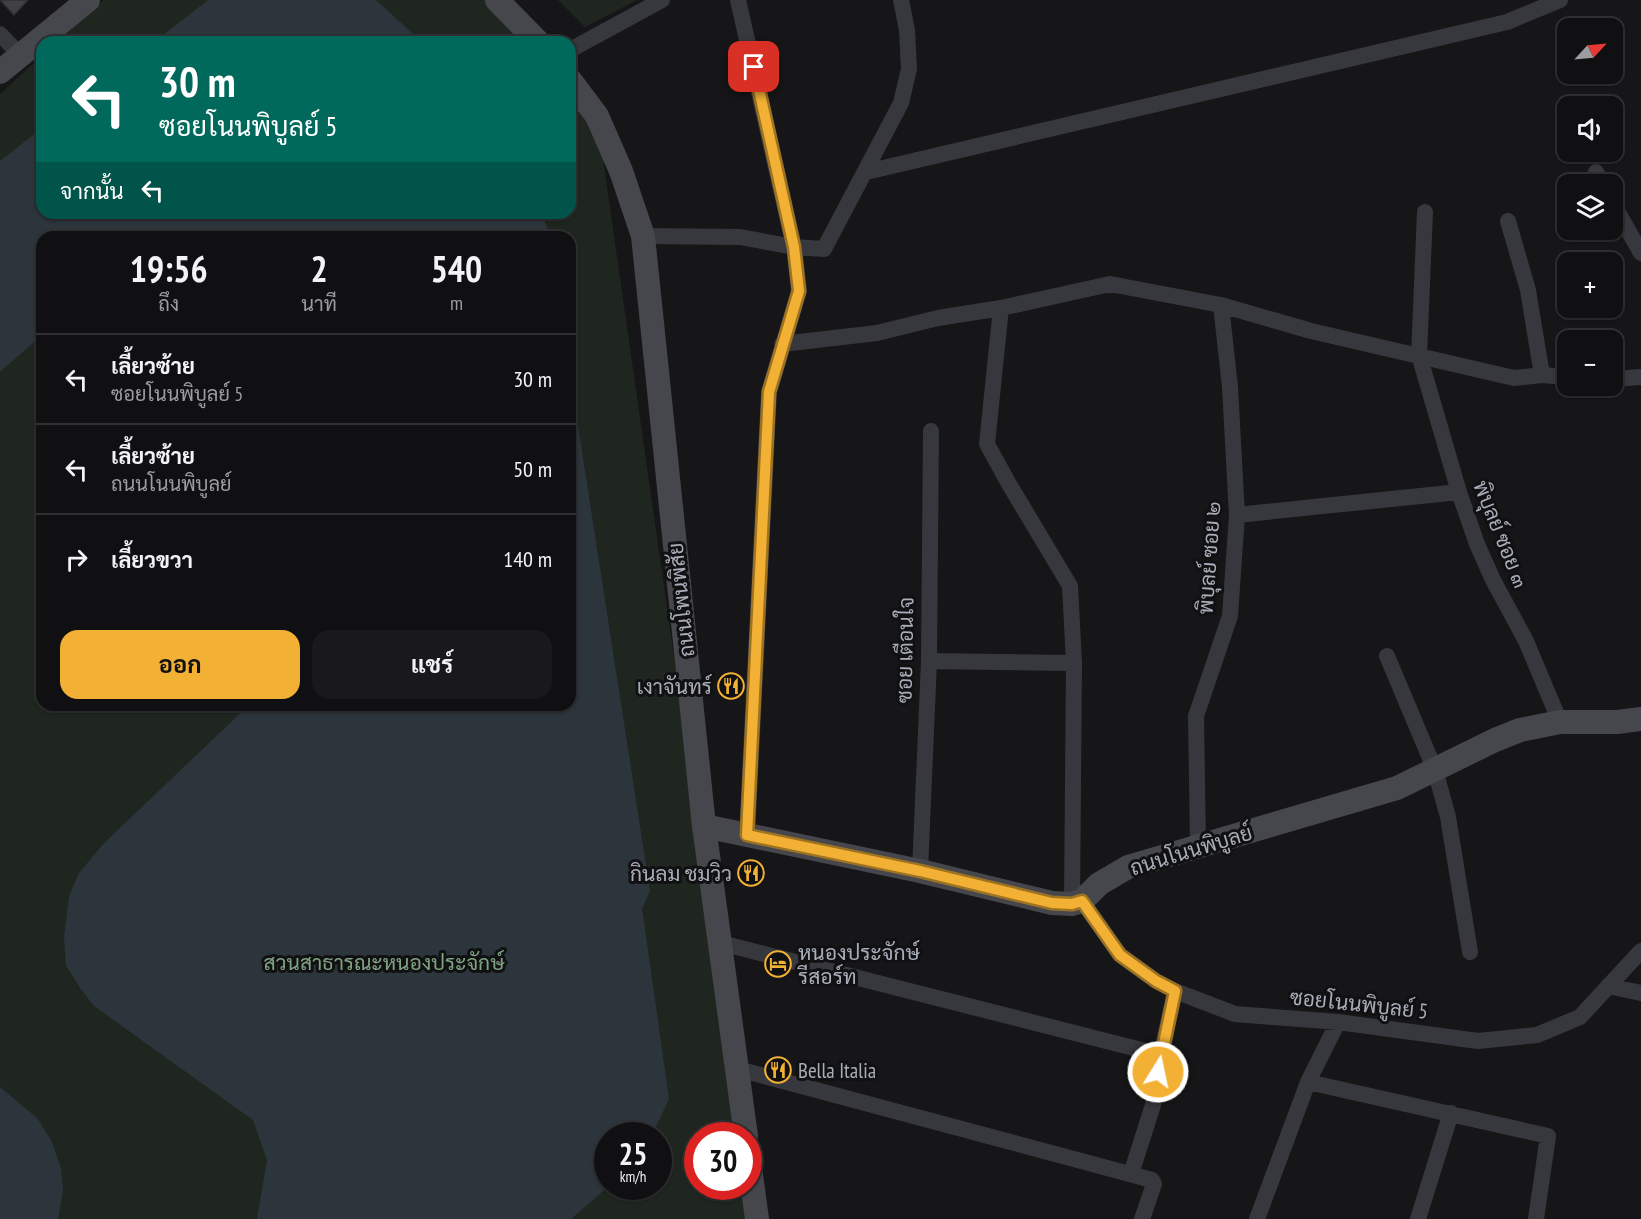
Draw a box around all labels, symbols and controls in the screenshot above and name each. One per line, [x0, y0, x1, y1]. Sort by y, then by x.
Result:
north arrow [1557, 18, 1623, 84]
map controls [1557, 18, 1623, 396]
pin [728, 41, 779, 92]
icon: arrive [737, 50, 770, 83]
text: 30 m [159, 54, 236, 109]
icon: left [60, 60, 138, 138]
button: sound [1557, 96, 1623, 162]
text: ซอยโนนพิบูลย์ 5 [159, 109, 337, 143]
icon: left [136, 174, 169, 207]
button: layers [1557, 174, 1623, 240]
text: จากนั้น [60, 177, 124, 205]
text: 19:56 [130, 245, 208, 292]
text: 2 [311, 245, 328, 292]
text: 540 [431, 245, 482, 292]
button: + [1557, 252, 1623, 318]
text: m [450, 290, 463, 316]
text: ถึง [158, 291, 179, 317]
text: นาที [301, 291, 337, 317]
button: − [1557, 330, 1623, 396]
text: เลี้ยวซ้าย [111, 352, 195, 380]
icon: left [60, 363, 93, 396]
text: 30 m [513, 365, 552, 393]
text: ซอยโนนพิบูลย์ 5 [111, 381, 243, 407]
text: เลี้ยวซ้าย [111, 442, 195, 470]
icon: left [60, 453, 93, 486]
text: 50 m [513, 455, 552, 483]
text: ถนนโนนพิบูลย์ [111, 471, 232, 497]
street label: พิบุลย์ ซอย ๓ [1466, 476, 1535, 592]
street label: พิบุลย์ ซอย ๒ [1192, 500, 1227, 616]
street label: ถนนโพนพิสัย [662, 542, 700, 658]
icon: right [60, 543, 93, 576]
text: 140 m [503, 545, 552, 573]
text: เลี้ยวขวา [111, 546, 193, 574]
street label: ซอย เตือนใจ [891, 597, 919, 703]
button: ออก [60, 630, 300, 699]
button: แชร์ [312, 630, 552, 699]
restaurant icon: เงาจันทร์ [716, 671, 746, 701]
place label: เงาจันทร์ [637, 673, 712, 700]
street label: ถนนโนนพิบูลย์ [1127, 819, 1256, 883]
restaurant icon: กินลม ชมวิว [736, 858, 766, 888]
place label: กินลม ชมวิว [630, 860, 732, 887]
place label: หนองประจักษ์ รีสอร์ท [797, 939, 920, 990]
park label: สวนสาธารณะหนองประจักษ์ [264, 949, 505, 976]
hotel icon: หนองประจักษ์ รีสอร์ท [763, 949, 793, 979]
street label: ซอยโนนพิบูลย์ 5 [1288, 983, 1429, 1027]
position arrow [1126, 1040, 1190, 1104]
restaurant icon: Bella Italia [763, 1055, 793, 1085]
place label: Bella Italia [798, 1057, 876, 1084]
speed limit sign: 30 [684, 1122, 762, 1200]
text: 25 [619, 1134, 647, 1173]
text: km/h [620, 1167, 646, 1186]

